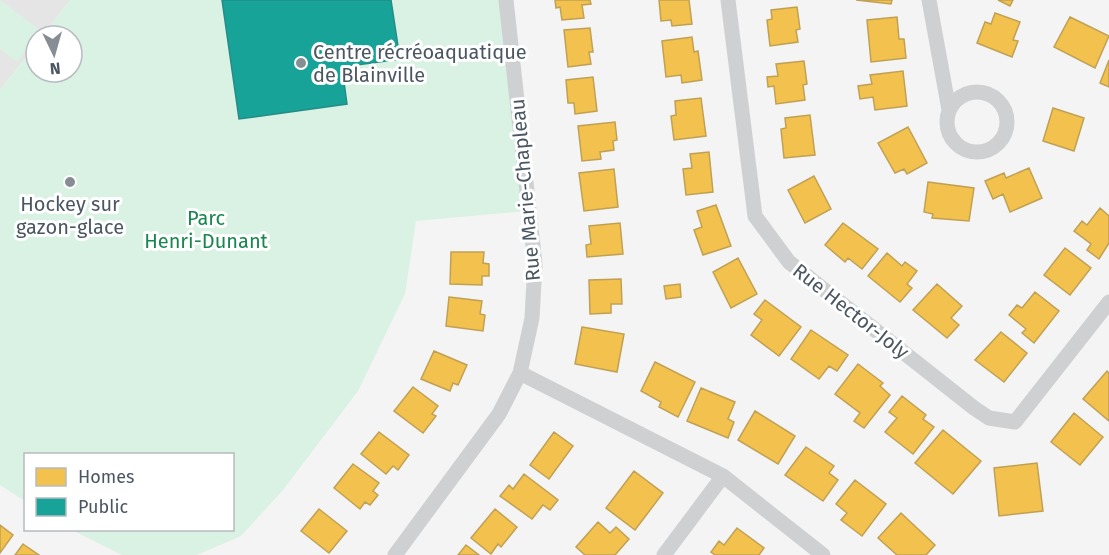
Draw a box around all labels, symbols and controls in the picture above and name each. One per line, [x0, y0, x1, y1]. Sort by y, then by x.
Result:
north arrow [24, 24, 84, 84]
place label: Centre récréoaquatique de Blainville [313, 40, 527, 87]
marker: Centre récréoaquatique de Blainville [294, 56, 308, 70]
text: N [49, 59, 61, 78]
street label: Rue Marie-Chapleau [505, 98, 545, 282]
marker: Hockey sur gazon-glace [63, 175, 77, 189]
place label: Hockey sur gazon-glace [16, 192, 124, 239]
park label: Parc Henri-Dunant [144, 206, 269, 253]
street label: Rue Hector-Joly [788, 258, 914, 364]
legend [24, 453, 234, 531]
text: Homes [78, 466, 134, 488]
text: Public [78, 496, 128, 518]

